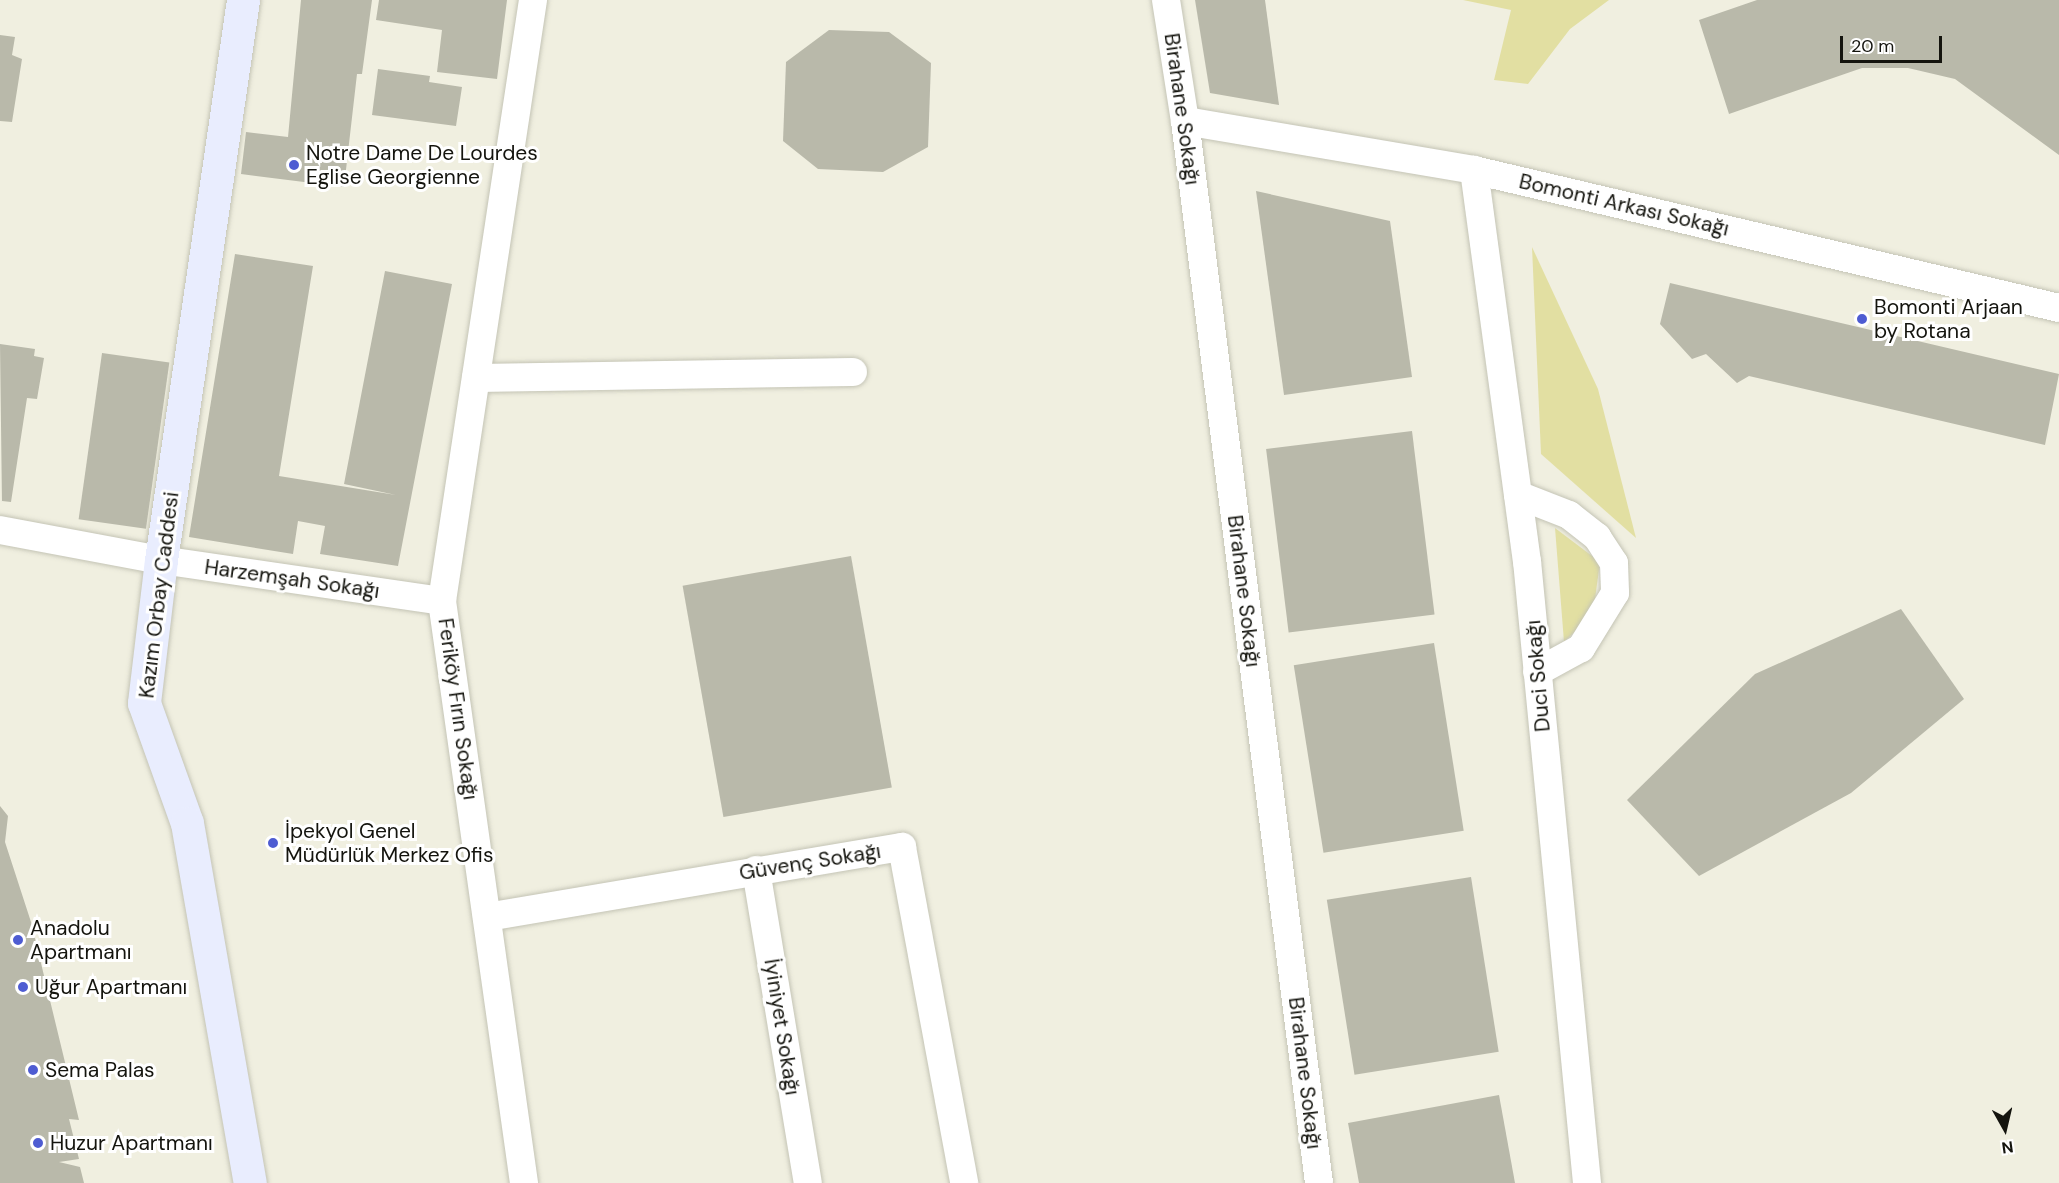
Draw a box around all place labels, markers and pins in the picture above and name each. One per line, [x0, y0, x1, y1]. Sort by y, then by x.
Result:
place label: Notre Dame De Lourdes Eglise Georgienne [306, 140, 538, 190]
marker: Notre Dame De Lourdes Eglise Georgienne [287, 158, 301, 172]
place label: Bomonti Arjaan by Rotana [1874, 294, 2023, 344]
marker: Bomonti Arjaan by Rotana [1855, 312, 1869, 326]
place label: İpekyol Genel Müdürlük Merkez Ofis [285, 818, 493, 868]
marker: İpekyol Genel Müdürlük Merkez Ofis [266, 836, 280, 850]
place label: Anadolu Apartmanı [30, 915, 131, 965]
marker: Anadolu Apartmanı [11, 933, 25, 947]
place label: Uğur Apartmanı [35, 974, 187, 1000]
marker: Uğur Apartmanı [16, 980, 30, 994]
place label: Sema Palas [45, 1057, 155, 1083]
marker: Sema Palas [26, 1063, 40, 1077]
place label: Huzur Apartmanı [50, 1130, 213, 1156]
marker: Huzur Apartmanı [31, 1136, 45, 1150]

